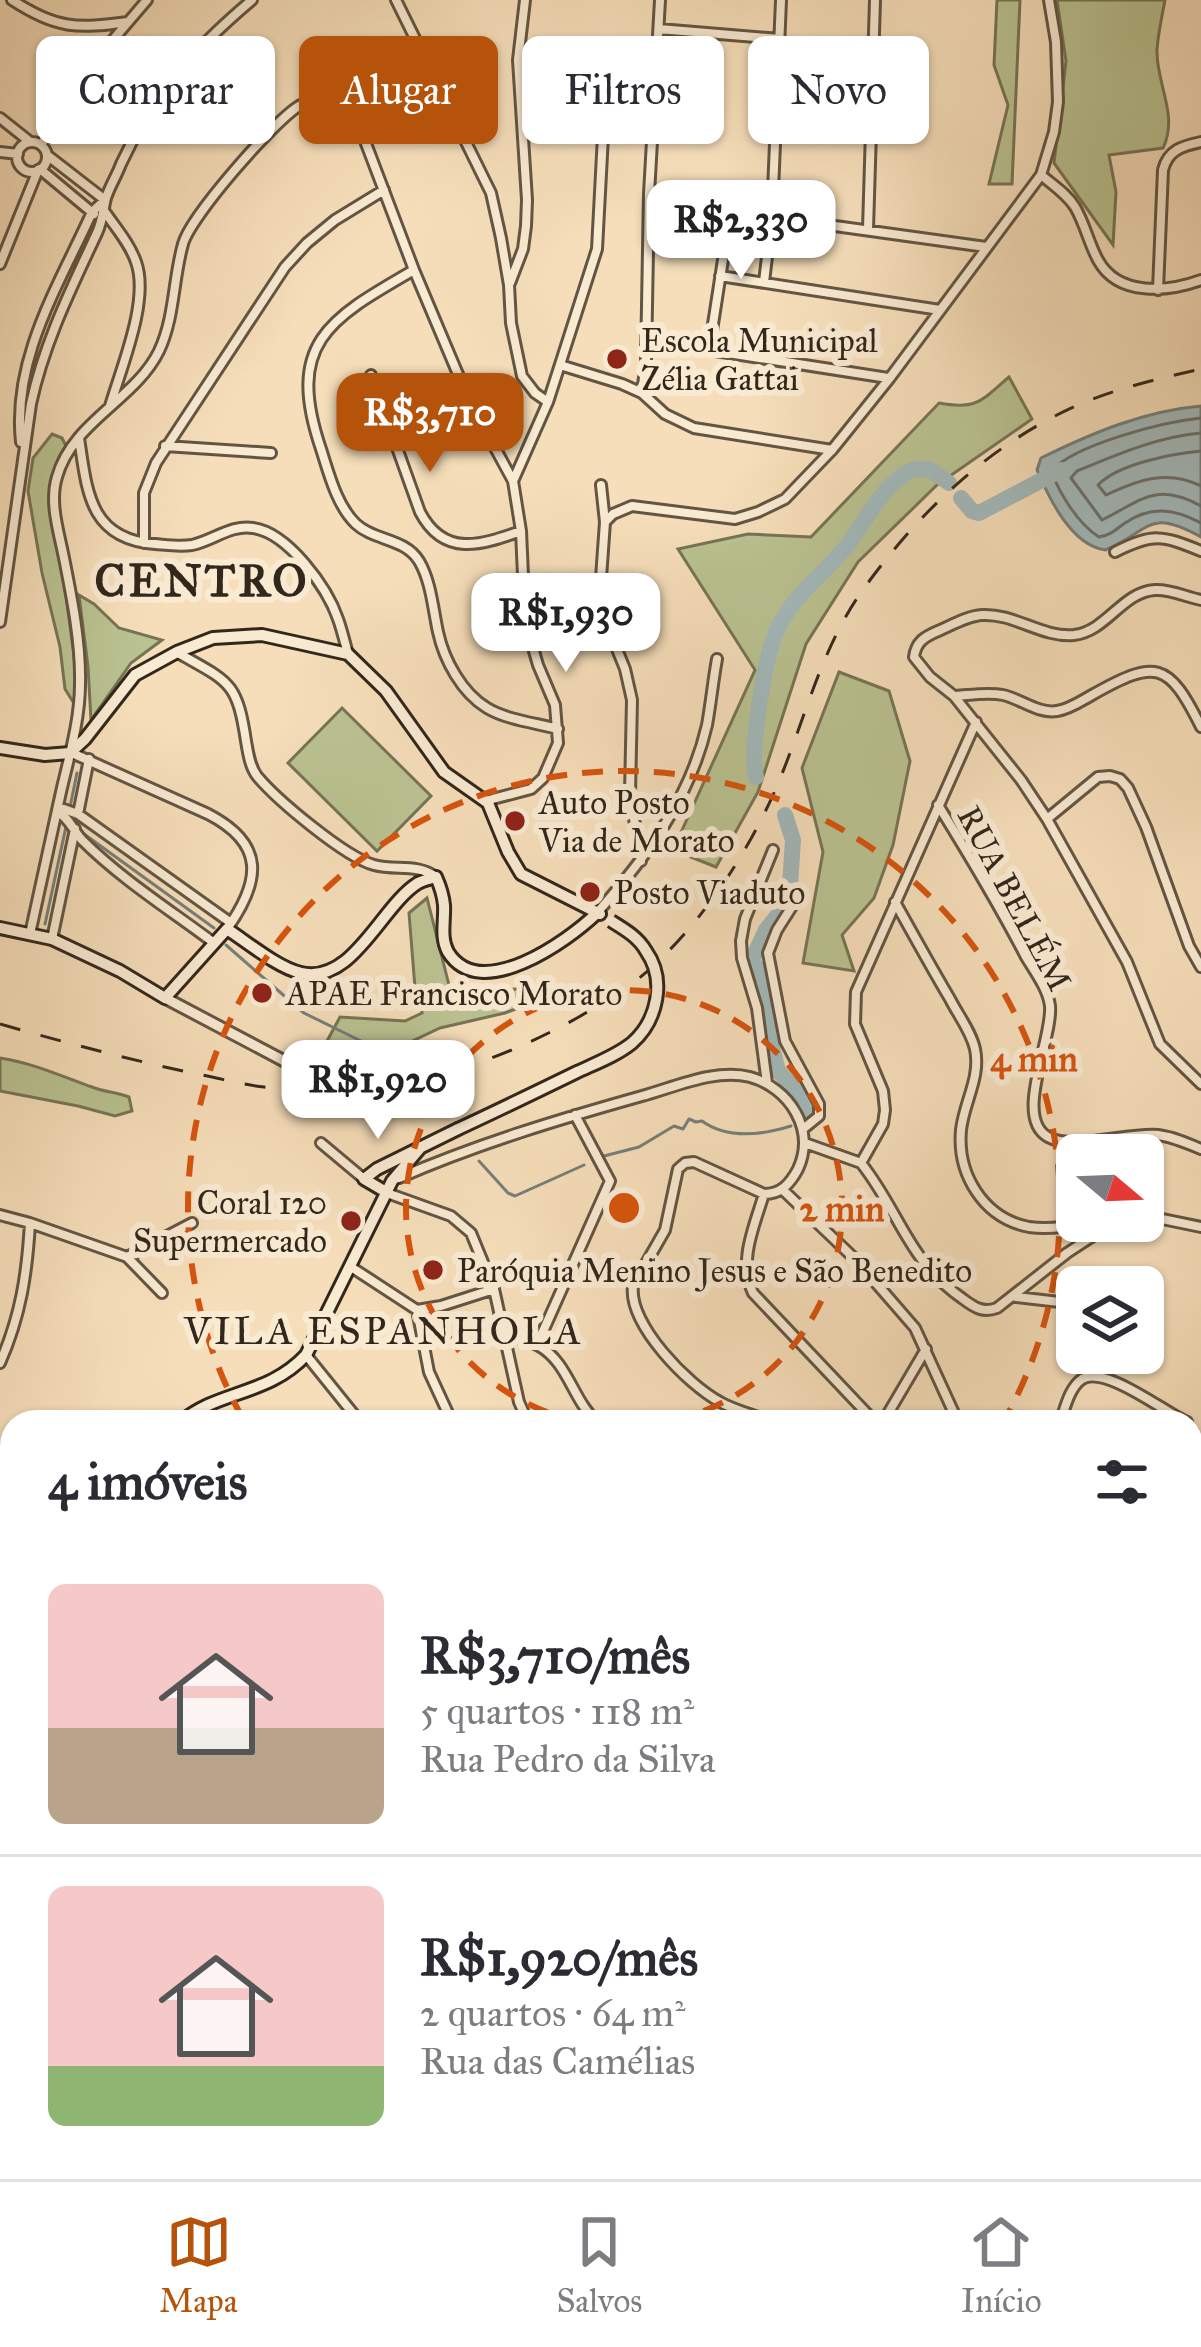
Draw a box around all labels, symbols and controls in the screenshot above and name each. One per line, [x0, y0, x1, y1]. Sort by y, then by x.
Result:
chip: Comprar [36, 36, 275, 144]
chip: Alugar [299, 36, 498, 144]
chip: Filtros [522, 36, 724, 144]
chip: Novo [748, 36, 929, 144]
pin: R$2,330 [630, 180, 852, 282]
text: R$2,330 [674, 195, 808, 243]
place label: Escola Municipal Zélia Gattai [641, 321, 878, 399]
marker: Escola Municipal Zélia Gattai [604, 346, 630, 372]
pin: R$3,710 [319, 373, 541, 475]
text: R$3,710 [363, 388, 497, 436]
district label: CENTRO [95, 553, 309, 608]
pin: R$1,930 [455, 573, 677, 675]
text: R$1,930 [498, 588, 634, 636]
place label: Auto Posto Via de Morato [537, 783, 735, 861]
street label: RUA BELÉM [949, 798, 1081, 998]
marker: Auto Posto Via de Morato [502, 808, 528, 834]
place label: Posto Viaduto [614, 873, 805, 913]
marker: Posto Viaduto [577, 879, 603, 905]
place label: APAE Francisco Morato [284, 974, 622, 1014]
marker: APAE Francisco Morato [249, 980, 275, 1006]
text: 4 min [990, 1037, 1078, 1081]
pin: R$1,920 [267, 1040, 489, 1142]
text: R$1,920 [309, 1055, 447, 1103]
north arrow [1056, 1134, 1164, 1242]
map controls [1056, 1134, 1164, 1374]
place label: Coral 120 Supermercado [133, 1183, 327, 1261]
centre of rings [603, 1187, 645, 1229]
text: 2 min [799, 1187, 885, 1231]
marker: Coral 120 Supermercado [338, 1208, 364, 1234]
place label: Paróquia Menino Jesus e São Benedito [457, 1251, 972, 1292]
marker: Paróquia Menino Jesus e São Benedito [420, 1257, 446, 1283]
button: layers [1056, 1266, 1164, 1374]
district label: VILA ESPANHOLA [183, 1307, 584, 1355]
icon: filters [1089, 1449, 1155, 1515]
text: 4 imóveis [48, 1451, 247, 1513]
text: R$3,710/mês [420, 1625, 690, 1687]
icon: home [144, 1632, 288, 1776]
text: 5 quartos · 118 m² [420, 1687, 694, 1735]
text: Rua Pedro da Silva [420, 1735, 716, 1783]
text: R$1,920/mês [420, 1927, 698, 1989]
icon: home [144, 1934, 288, 2078]
text: 2 quartos · 64 m² [420, 1989, 686, 2037]
text: Rua das Camélias [420, 2037, 695, 2085]
tab: Mapa [159, 2209, 238, 2321]
tab: Salvos [556, 2209, 642, 2321]
tab: Início [961, 2209, 1042, 2321]

